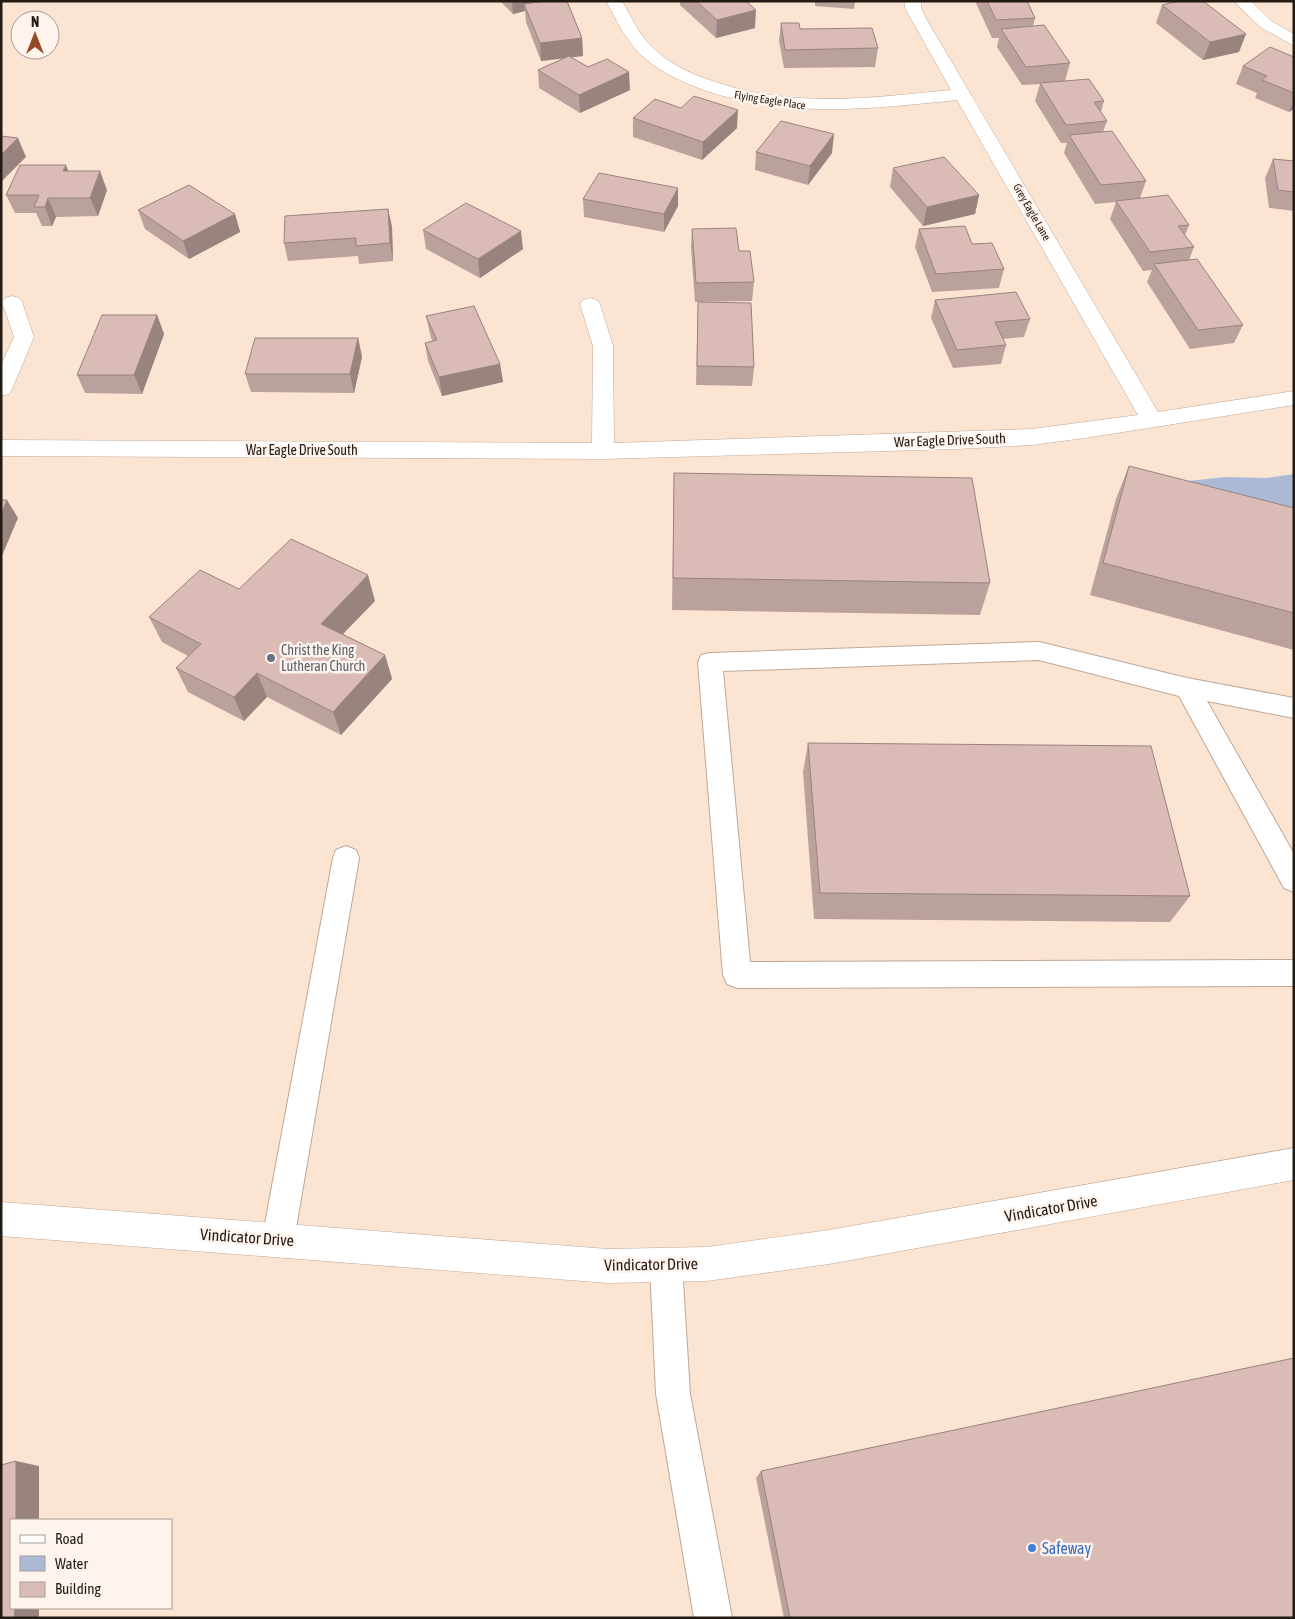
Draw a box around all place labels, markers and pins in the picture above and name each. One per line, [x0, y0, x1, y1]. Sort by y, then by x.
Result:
place label: Christ the King Lutheran Church [281, 642, 365, 674]
marker: Christ the King Lutheran Church [265, 652, 277, 664]
place label: Safeway [1042, 1539, 1092, 1558]
marker: Safeway [1026, 1542, 1038, 1554]

